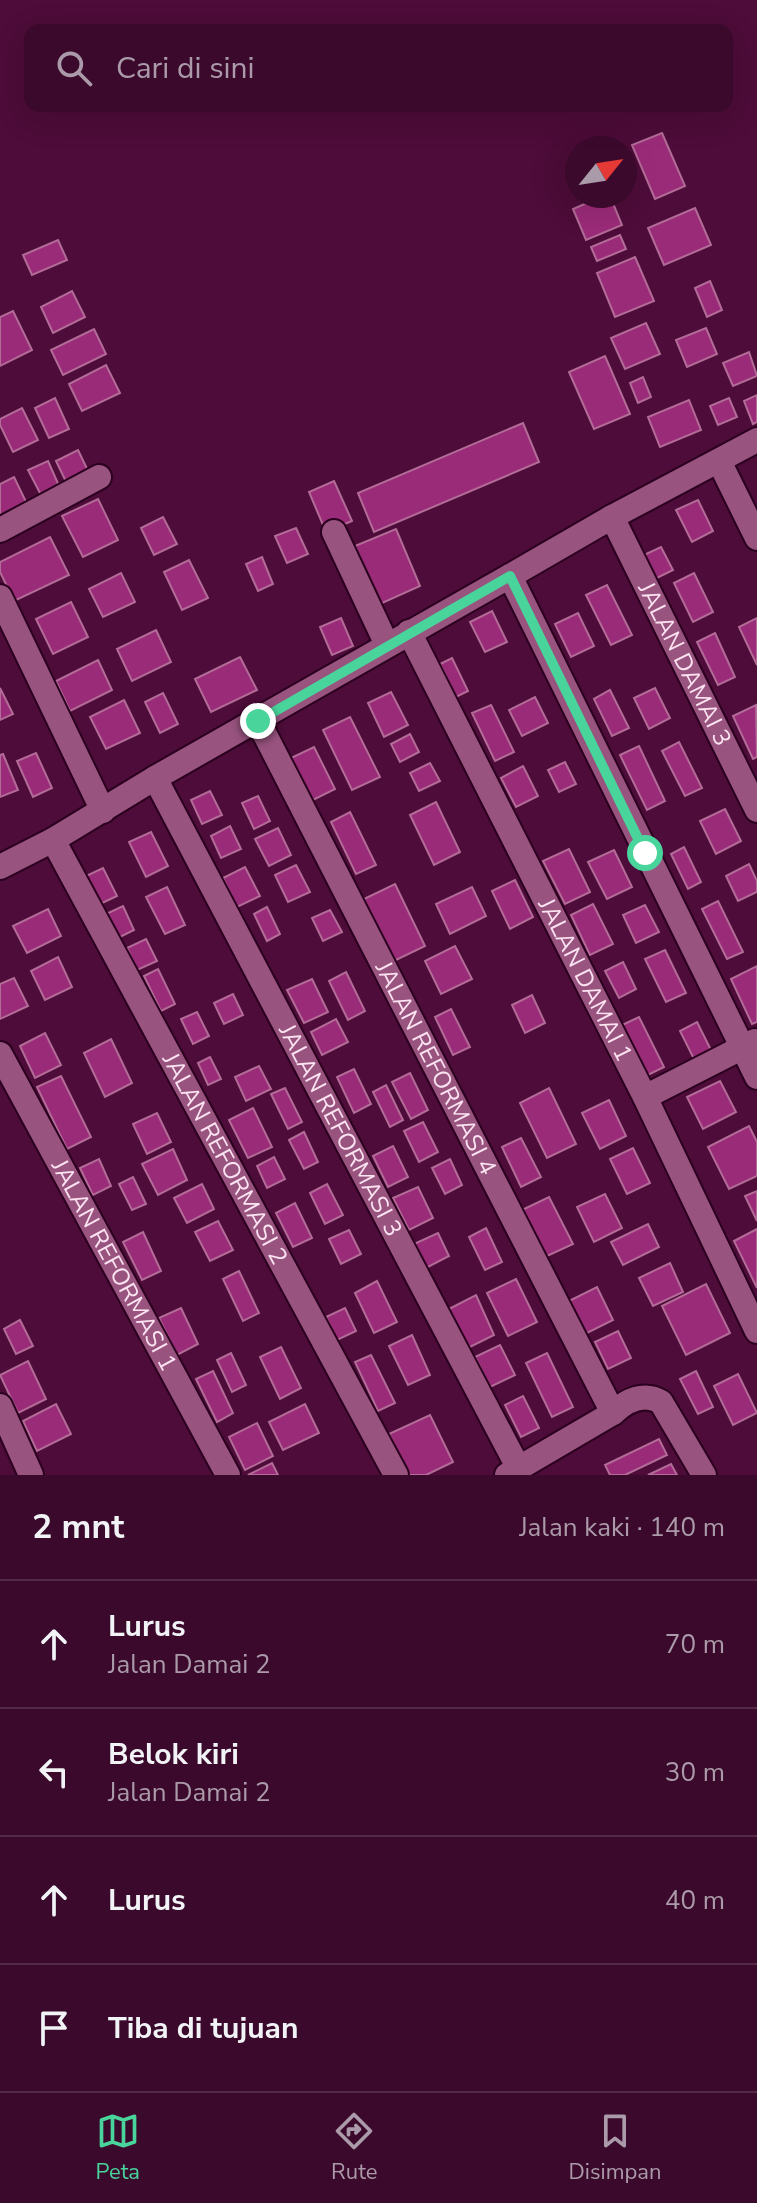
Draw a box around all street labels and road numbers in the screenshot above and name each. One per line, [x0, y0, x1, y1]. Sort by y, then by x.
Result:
street label: JALAN DAMAI 3 [630, 576, 739, 751]
street label: JALAN DAMAI 1 [530, 892, 640, 1067]
street label: JALAN REFORMASI 4 [367, 955, 504, 1180]
street label: JALAN REFORMASI 3 [271, 1017, 410, 1242]
street label: JALAN REFORMASI 2 [154, 1046, 295, 1270]
street label: JALAN REFORMASI 1 [44, 1153, 185, 1376]

